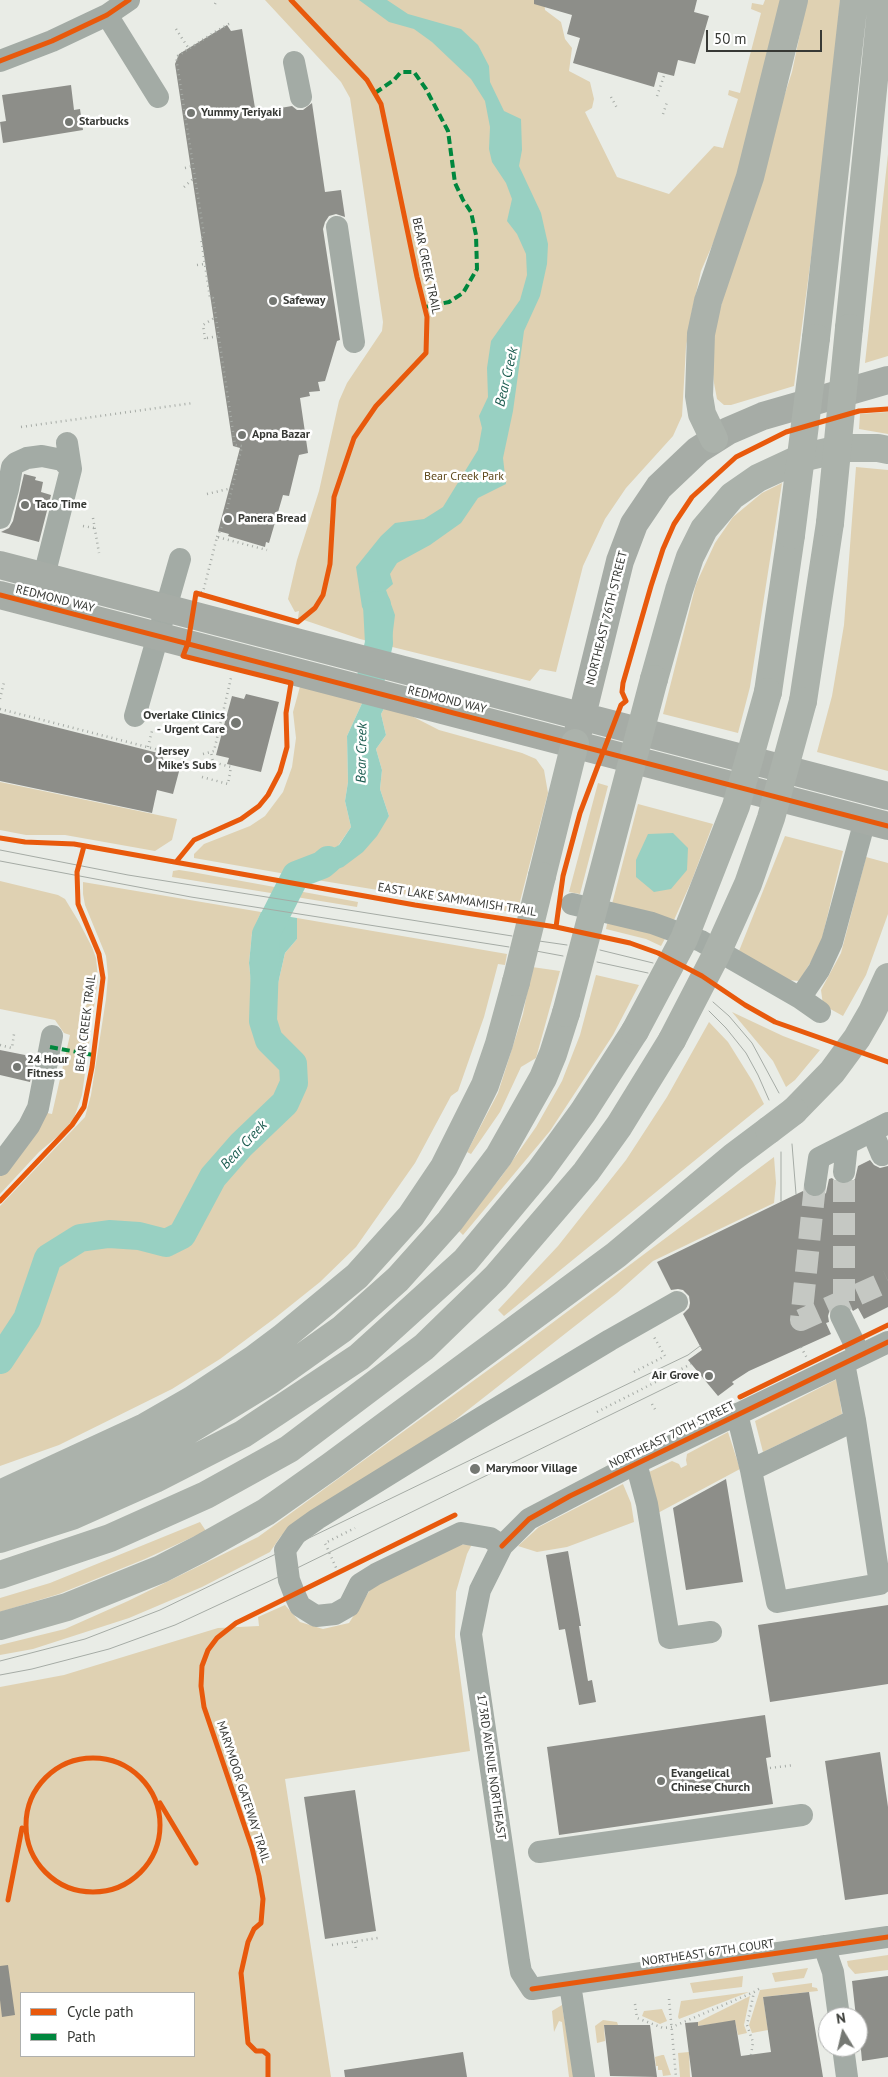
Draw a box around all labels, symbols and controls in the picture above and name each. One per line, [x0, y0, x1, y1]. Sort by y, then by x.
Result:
scale bar [708, 20, 824, 52]
text: 50 m [714, 29, 747, 48]
place label: Yummy Teriyaki [201, 106, 281, 120]
marker: Yummy Teriyaki [185, 107, 197, 119]
place label: Starbucks [79, 115, 129, 129]
marker: Starbucks [63, 116, 75, 128]
street label: BEAR CREEK TRAIL [409, 216, 443, 316]
place label: Safeway [283, 294, 325, 308]
marker: Safeway [267, 295, 279, 307]
water label: Bear Creek [492, 346, 522, 408]
place label: Apna Bazar [252, 428, 310, 442]
marker: Apna Bazar [236, 429, 248, 441]
park label: Bear Creek Park [424, 470, 504, 484]
place label: Taco Time [35, 498, 87, 512]
marker: Taco Time [19, 499, 31, 511]
place label: Panera Bread [238, 512, 306, 526]
marker: Panera Bread [222, 513, 234, 525]
street label: NORTHEAST 76TH STREET [583, 549, 631, 687]
street label: REDMOND WAY [14, 582, 96, 616]
street label: REDMOND WAY [406, 683, 488, 717]
place label: Overlake Clinics - Urgent Care [143, 709, 225, 737]
marker: Overlake Clinics - Urgent Care [229, 716, 243, 730]
water label: Bear Creek [353, 723, 371, 783]
place label: Jersey Mike's Subs [158, 745, 217, 773]
marker: Jersey Mike's Subs [142, 753, 154, 765]
street label: EAST LAKE SAMMAMISH TRAIL [377, 880, 537, 920]
street label: BEAR CREEK TRAIL [73, 973, 99, 1073]
place label: 24 Hour Fitness [27, 1053, 69, 1081]
marker: 24 Hour Fitness [11, 1061, 23, 1073]
water label: Bear Creek [217, 1117, 271, 1173]
place label: Air Grove [652, 1369, 699, 1383]
marker: Air Grove [703, 1370, 715, 1382]
street label: NORTHEAST 70TH STREET [607, 1398, 737, 1472]
marker: Marymoor Village [468, 1462, 482, 1476]
place label: Marymoor Village [486, 1462, 577, 1476]
street label: 173RD AVENUE NORTHEAST [474, 1693, 508, 1841]
street label: MARYMOOR GATEWAY TRAIL [213, 1719, 273, 1865]
place label: Evangelical Chinese Church [671, 1767, 750, 1795]
marker: Evangelical Chinese Church [655, 1775, 667, 1787]
street label: NORTHEAST 67TH COURT [641, 1937, 775, 1969]
legend [20, 1992, 195, 2057]
text: Cycle path [67, 2002, 133, 2021]
north arrow [818, 2007, 868, 2057]
text: N [835, 2009, 847, 2028]
text: Path [67, 2027, 96, 2046]

